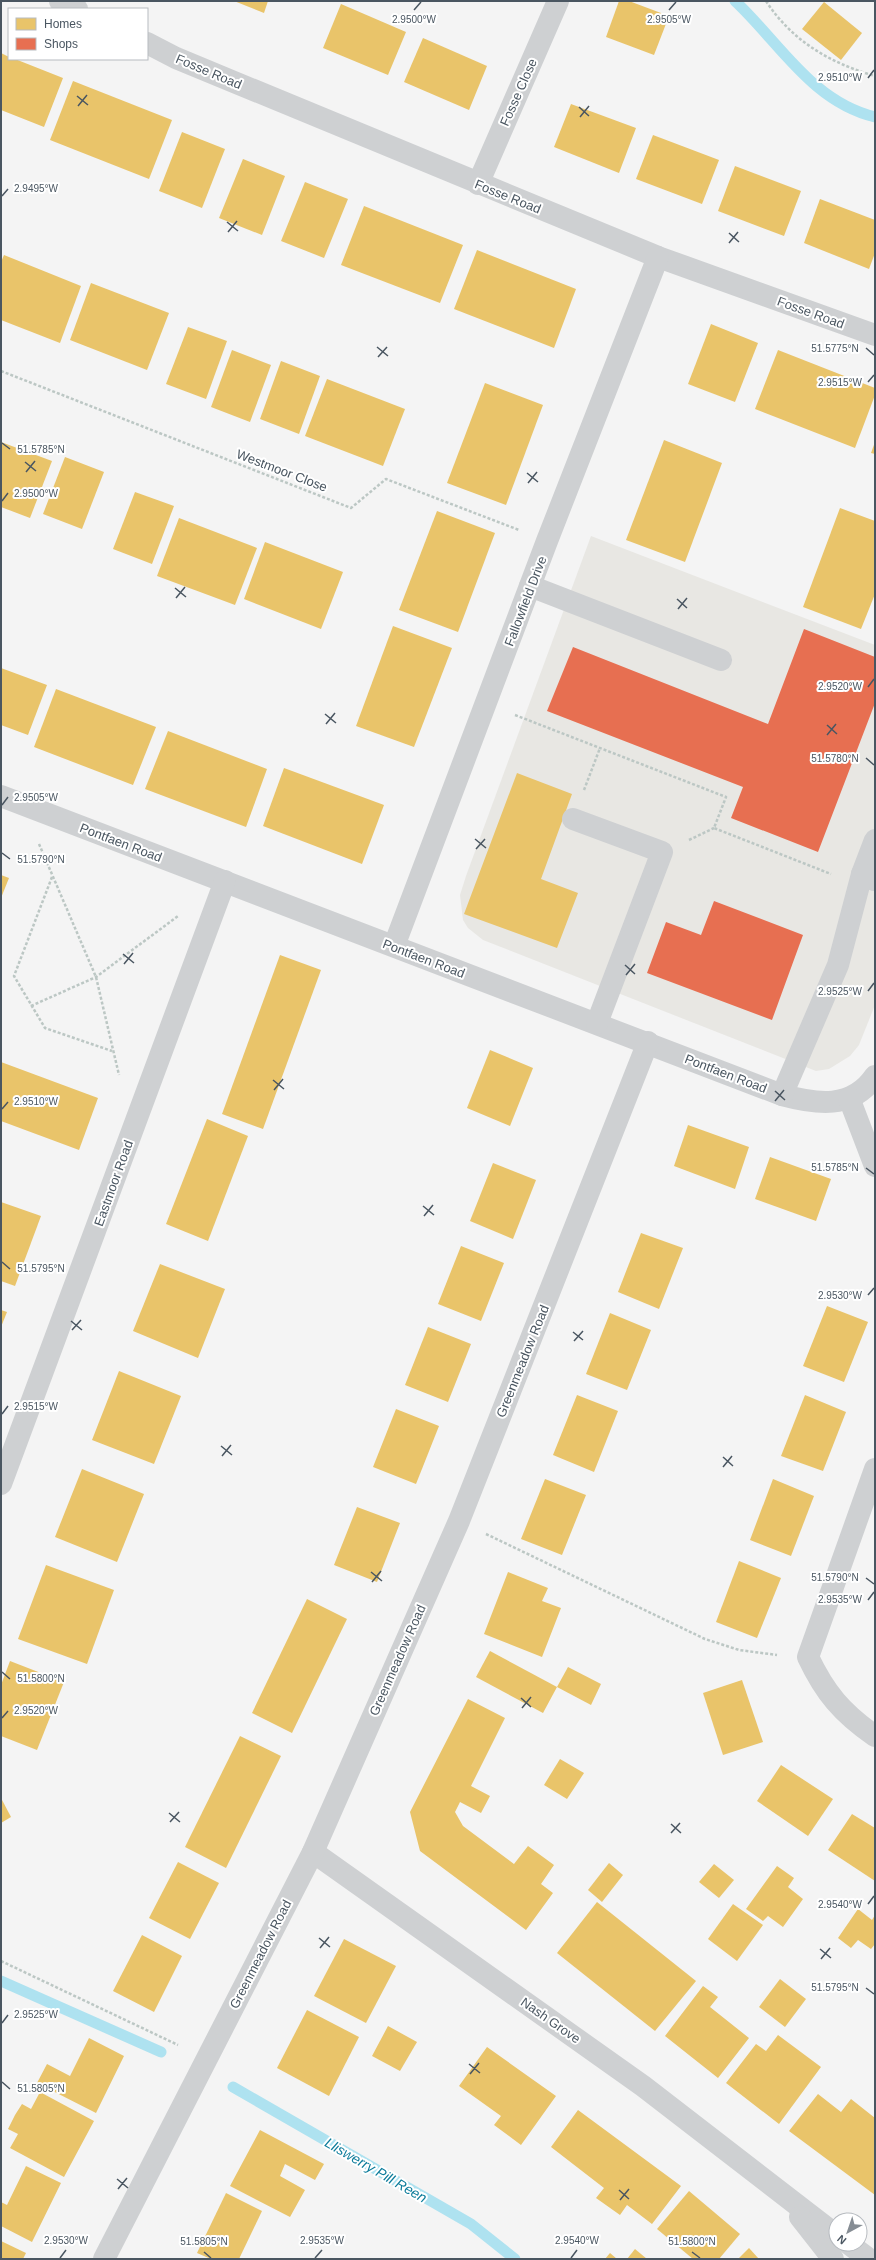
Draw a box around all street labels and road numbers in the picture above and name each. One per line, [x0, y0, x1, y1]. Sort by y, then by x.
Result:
street label: Fosse Road [174, 51, 244, 92]
street label: Fosse Close [497, 56, 540, 128]
street label: Fosse Road [473, 176, 543, 217]
street label: Fosse Road [775, 293, 846, 332]
street label: Westmoor Close [234, 446, 329, 495]
street label: Fallowfield Drive [501, 554, 550, 648]
street label: Pontfaen Road [78, 820, 164, 865]
street label: Pontfaen Road [381, 936, 467, 981]
street label: Pontfaen Road [683, 1051, 769, 1096]
street label: Eastmoor Road [91, 1138, 136, 1228]
street label: Greenmeadow Road [493, 1303, 552, 1420]
street label: Greenmeadow Road [366, 1602, 429, 1718]
street label: Greenmeadow Road [227, 1897, 294, 2011]
street label: Nash Grove [518, 1994, 583, 2046]

